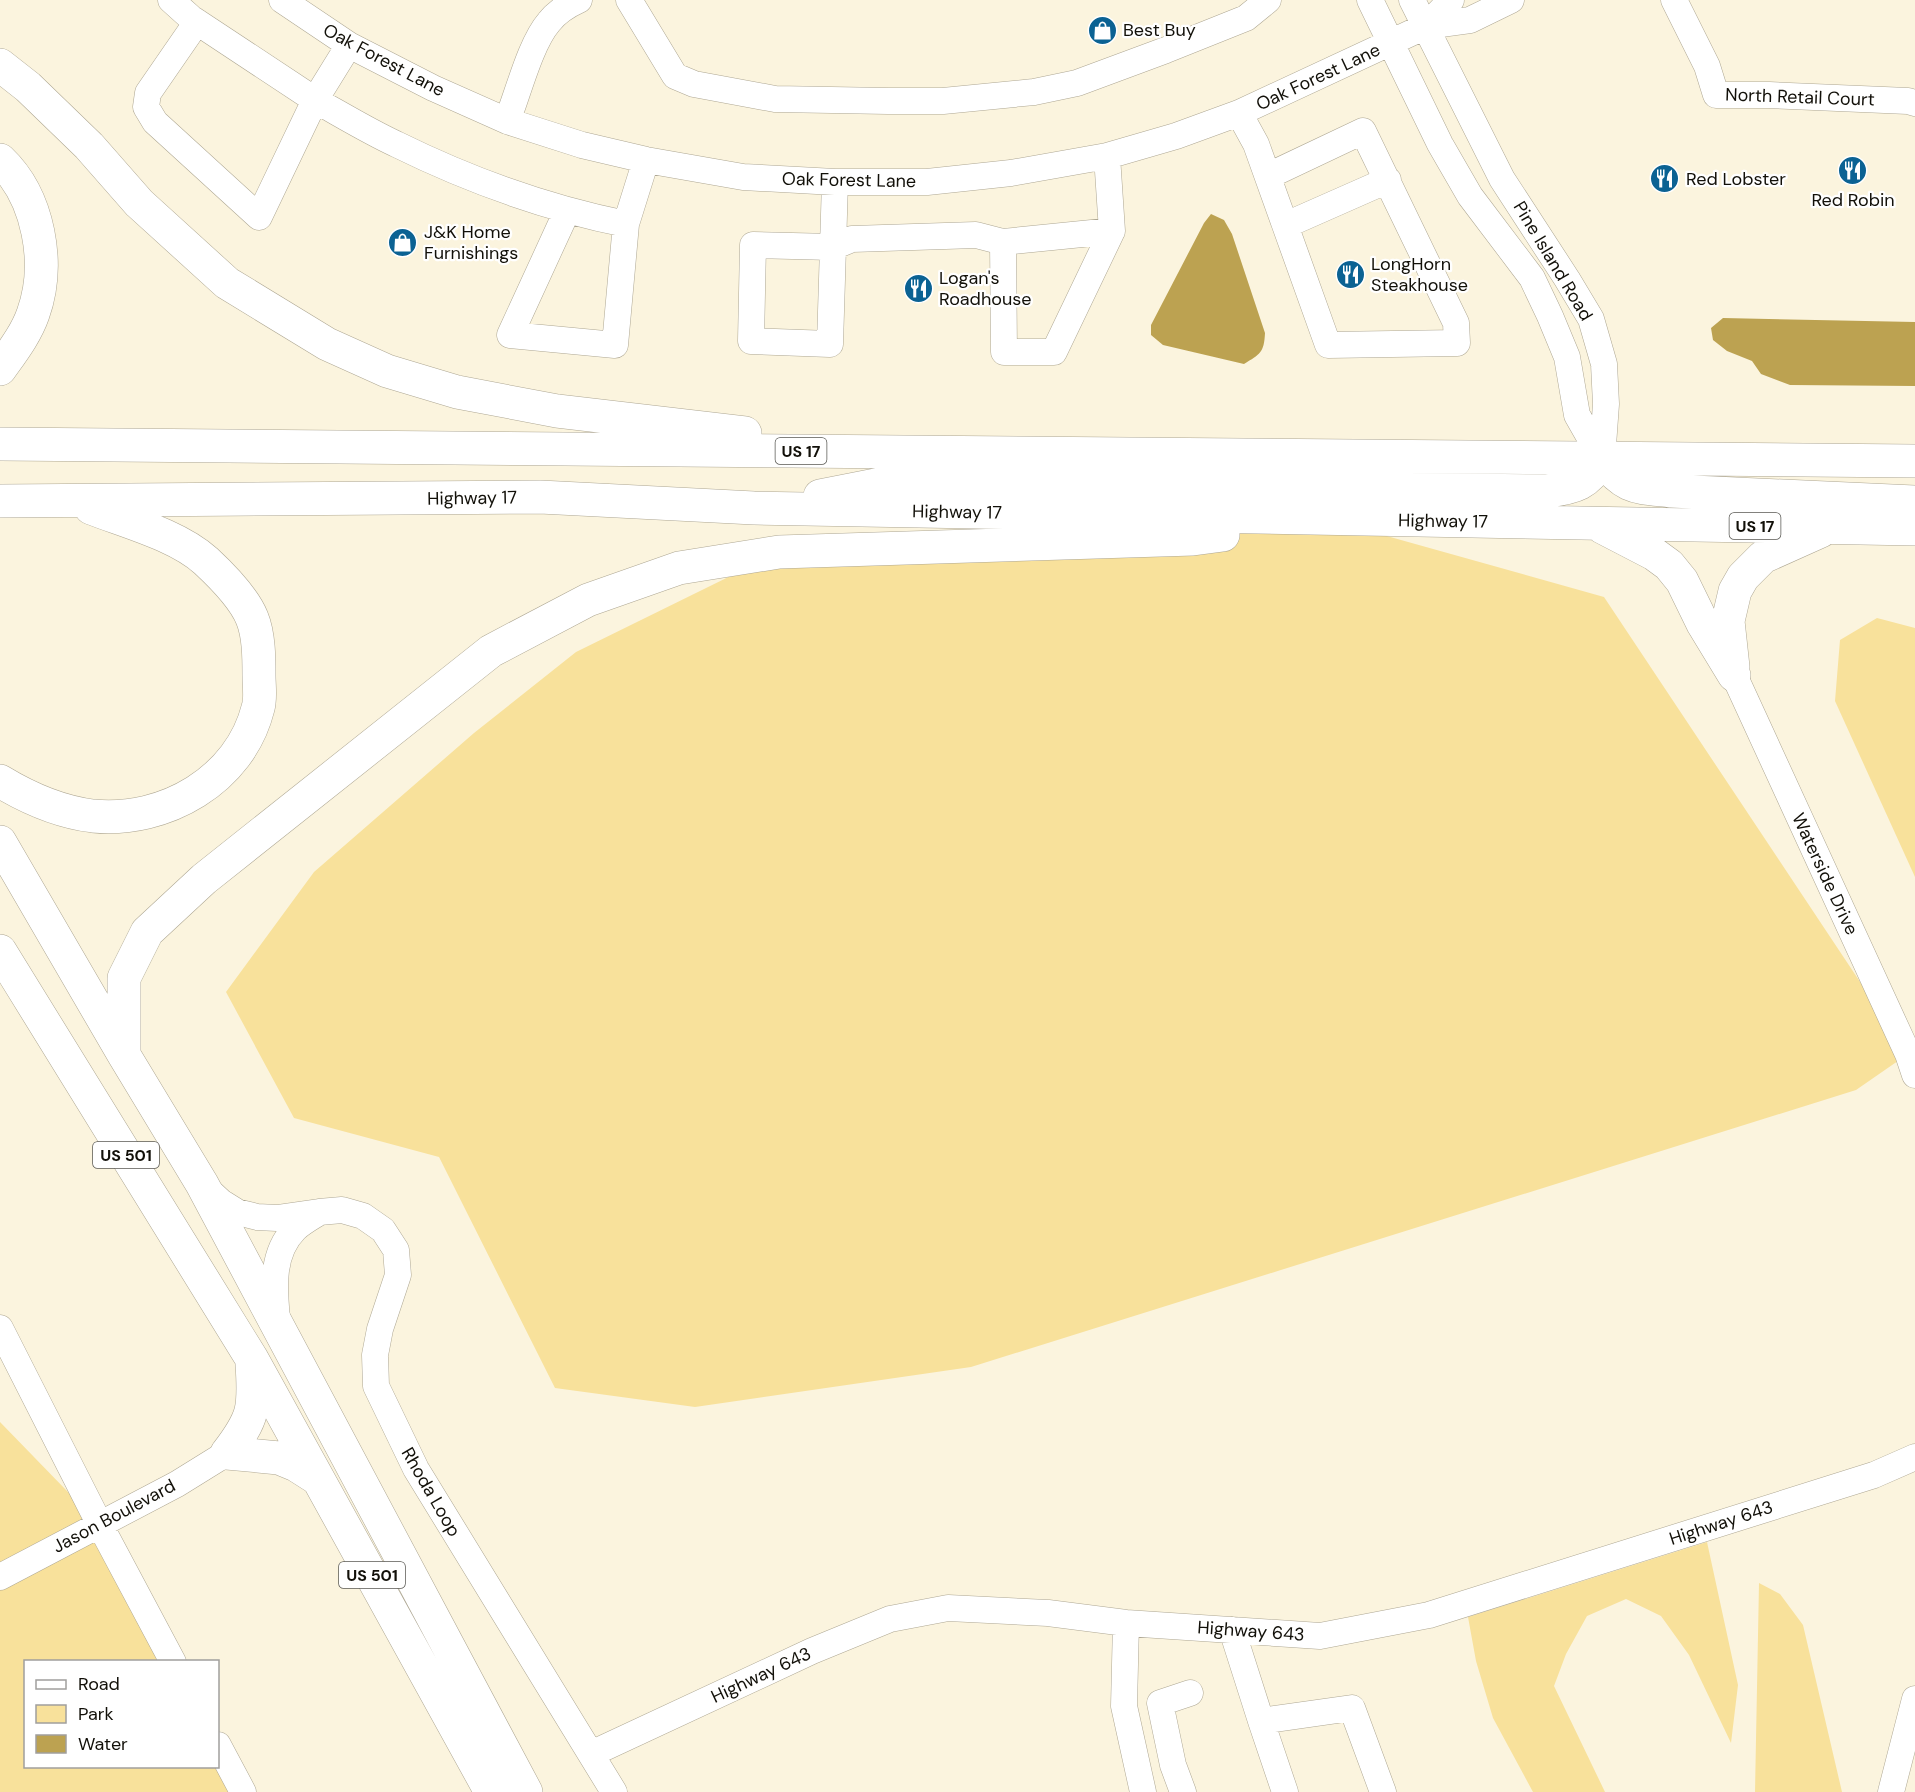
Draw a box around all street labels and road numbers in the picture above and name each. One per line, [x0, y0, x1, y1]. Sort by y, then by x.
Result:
street label: Oak Forest Lane [319, 18, 449, 102]
street label: Oak Forest Lane [1252, 38, 1384, 116]
street label: North Retail Court [1725, 82, 1875, 112]
street label: Oak Forest Lane [782, 167, 916, 193]
street label: Pine Island Road [1508, 197, 1598, 325]
road number: US 17 [776, 438, 826, 464]
street label: Highway 17 [427, 485, 517, 511]
street label: Highway 17 [912, 499, 1002, 525]
street label: Highway 17 [1398, 508, 1488, 534]
road number: US 17 [1730, 513, 1780, 539]
street label: Waterside Drive [1786, 809, 1864, 939]
road number: US 501 [93, 1142, 159, 1168]
street label: Rhoda Loop [396, 1443, 466, 1541]
street label: Jason Boulevard [48, 1474, 180, 1558]
street label: Highway 643 [1666, 1495, 1776, 1551]
road number: US 501 [339, 1562, 405, 1588]
street label: Highway 643 [1197, 1615, 1305, 1647]
street label: Highway 643 [707, 1641, 815, 1709]

